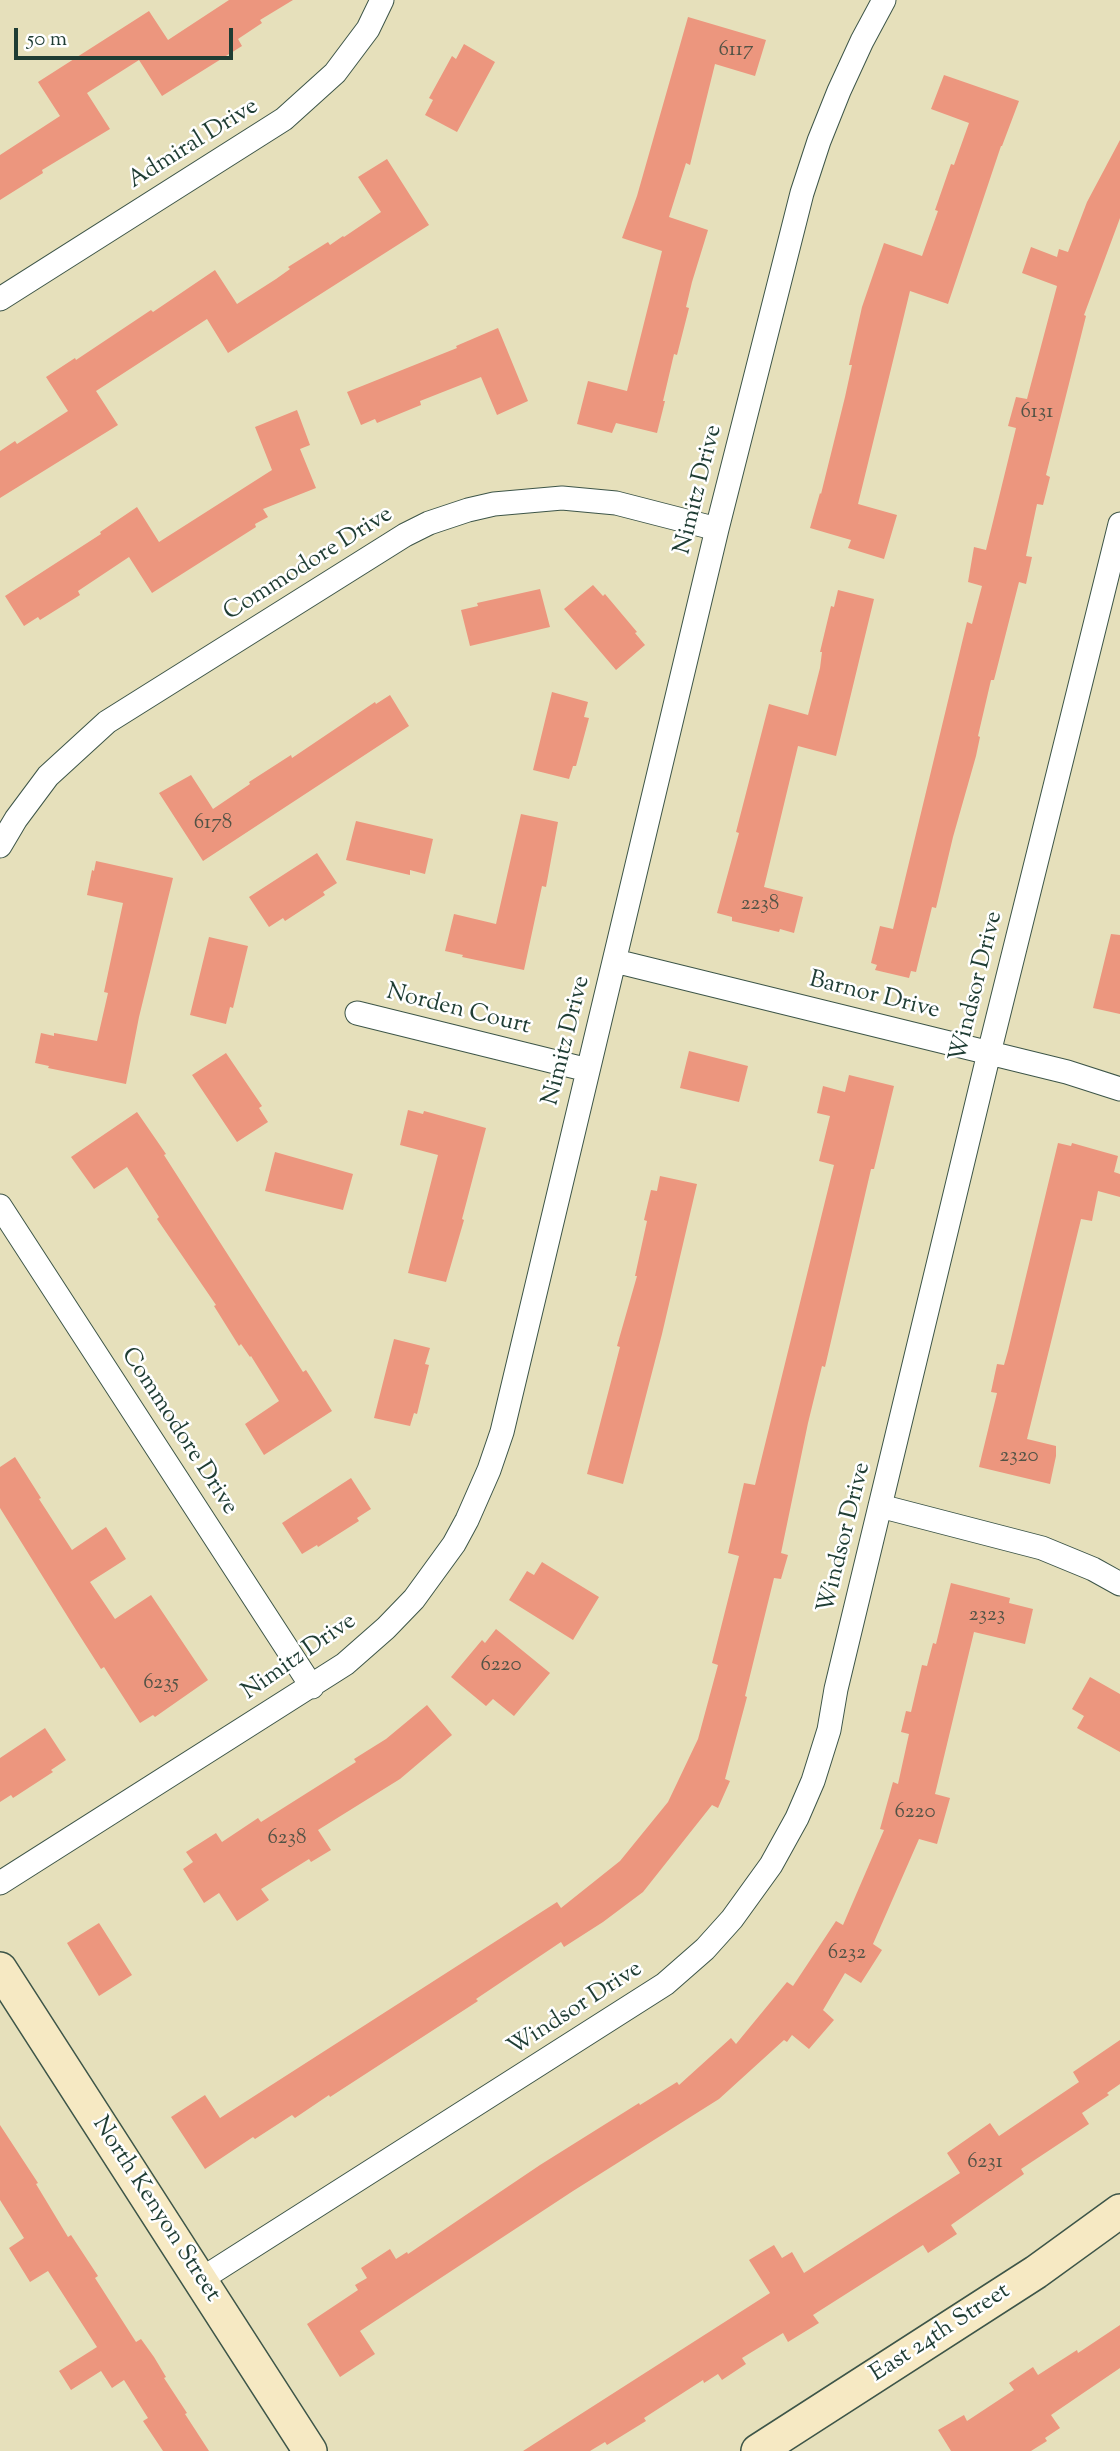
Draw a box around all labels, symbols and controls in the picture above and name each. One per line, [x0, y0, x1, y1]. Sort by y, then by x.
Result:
scale bar [18, 14, 236, 58]
text: 50 m [27, 25, 67, 55]
house number: 6117 [718, 38, 754, 64]
street label: Admiral Drive [124, 94, 264, 196]
house number: 6131 [1021, 400, 1053, 426]
street label: Nimitz Drive [670, 422, 730, 558]
street label: Commodore Drive [219, 501, 399, 629]
house number: 6178 [194, 811, 232, 837]
house number: 2238 [741, 892, 779, 918]
street label: Windsor Drive [945, 909, 1011, 1065]
street label: Barnor Drive [806, 967, 942, 1027]
street label: Nimitz Drive [538, 973, 598, 1109]
street label: Norden Court [383, 979, 533, 1043]
street label: Commodore Drive [113, 1343, 243, 1521]
house number: 2320 [999, 1444, 1039, 1470]
street label: Windsor Drive [813, 1460, 879, 1616]
house number: 2323 [969, 1603, 1005, 1629]
street label: Nimitz Drive [237, 1608, 363, 1708]
house number: 6220 [481, 1653, 521, 1679]
house number: 6235 [143, 1671, 179, 1697]
house number: 6220 [895, 1800, 935, 1826]
house number: 6238 [267, 1826, 307, 1852]
house number: 6232 [828, 1941, 866, 1967]
street label: Windsor Drive [504, 1956, 648, 2064]
street label: North Kenyon Street [84, 2112, 226, 2308]
house number: 6231 [967, 2150, 1003, 2176]
street label: East 24th Street [866, 2278, 1016, 2390]

